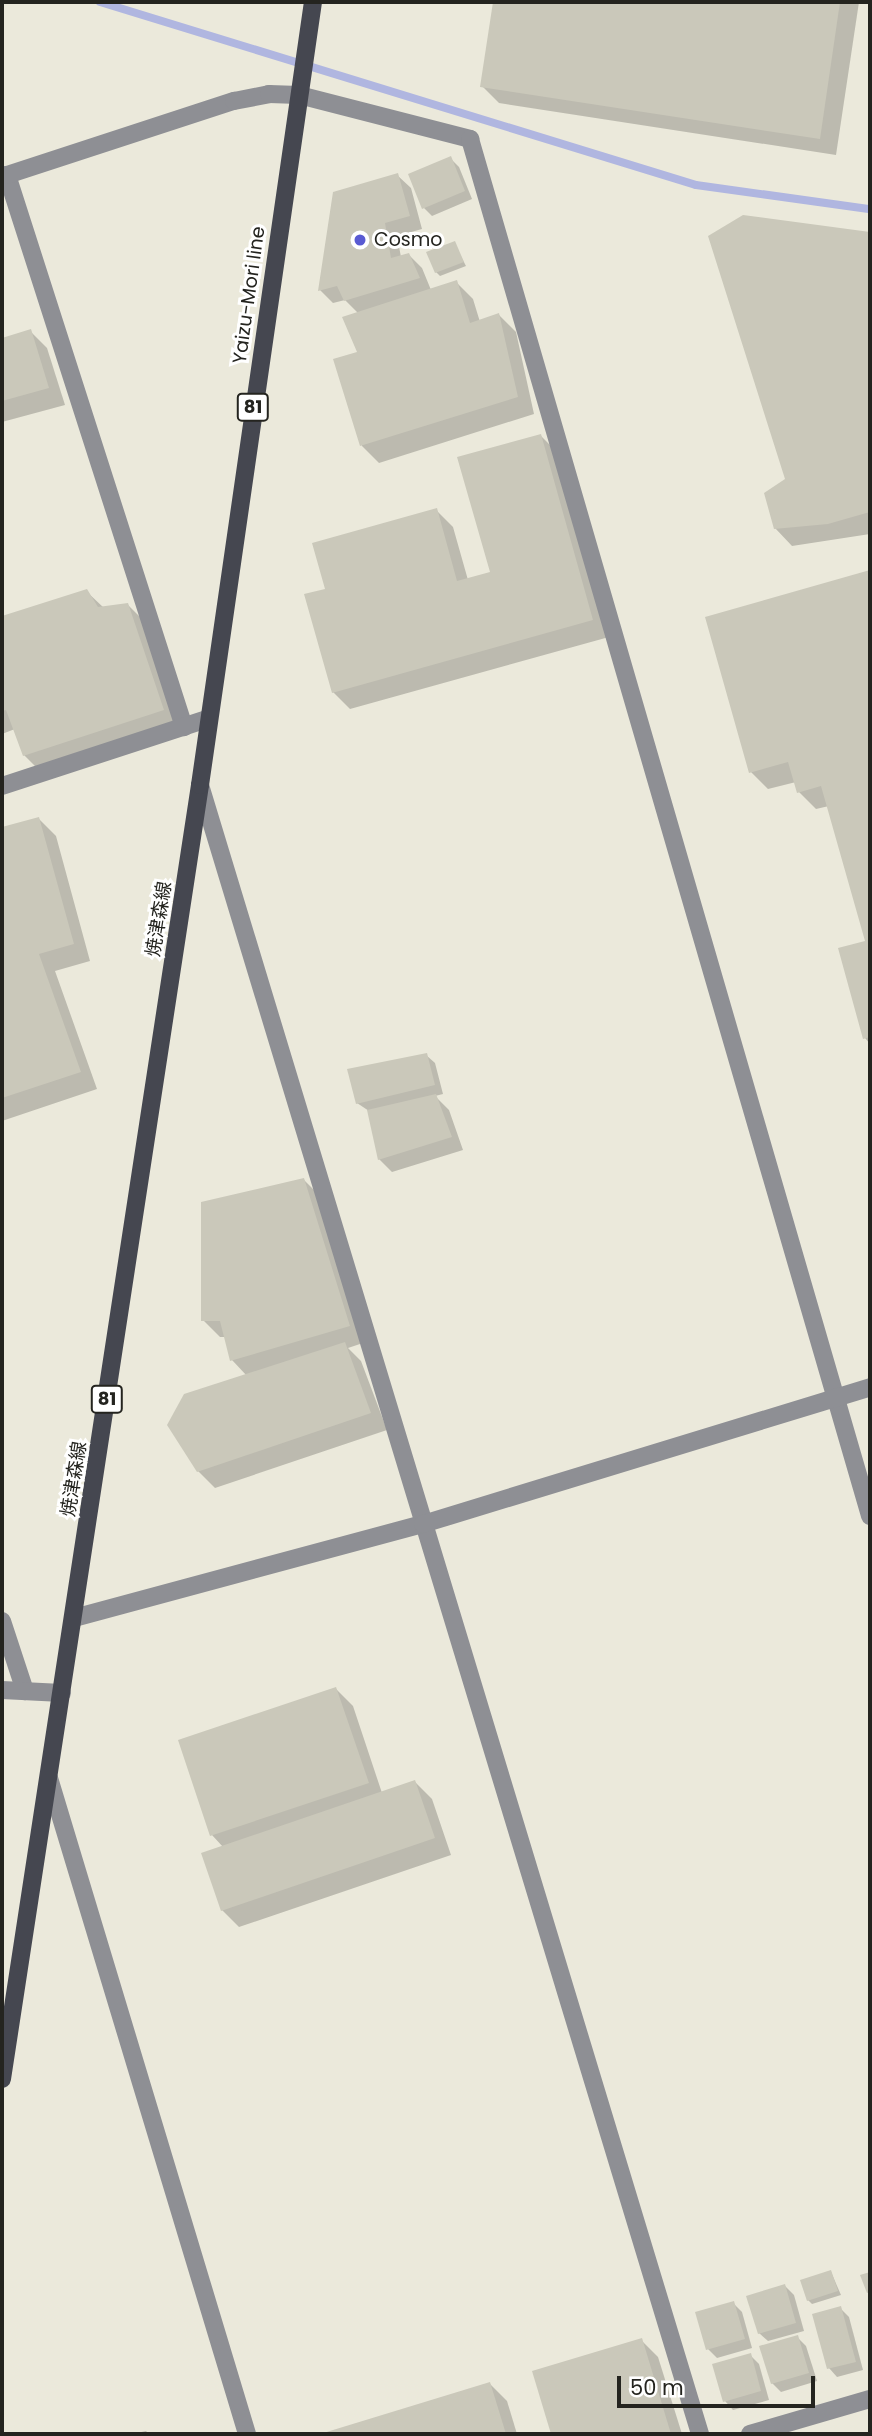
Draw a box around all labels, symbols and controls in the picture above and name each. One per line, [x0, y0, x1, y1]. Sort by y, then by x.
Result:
street label: Yaizu-Mori line [228, 225, 270, 365]
place label: Cosmo [374, 229, 442, 251]
marker: Cosmo [352, 232, 368, 248]
road number: 81 [236, 393, 270, 422]
street label: 焼津森線 [142, 880, 176, 958]
road number: 81 [90, 1384, 124, 1414]
street label: 焼津森線 [57, 1440, 91, 1518]
scale bar [620, 2362, 818, 2406]
text: 50 m [630, 2373, 684, 2402]

